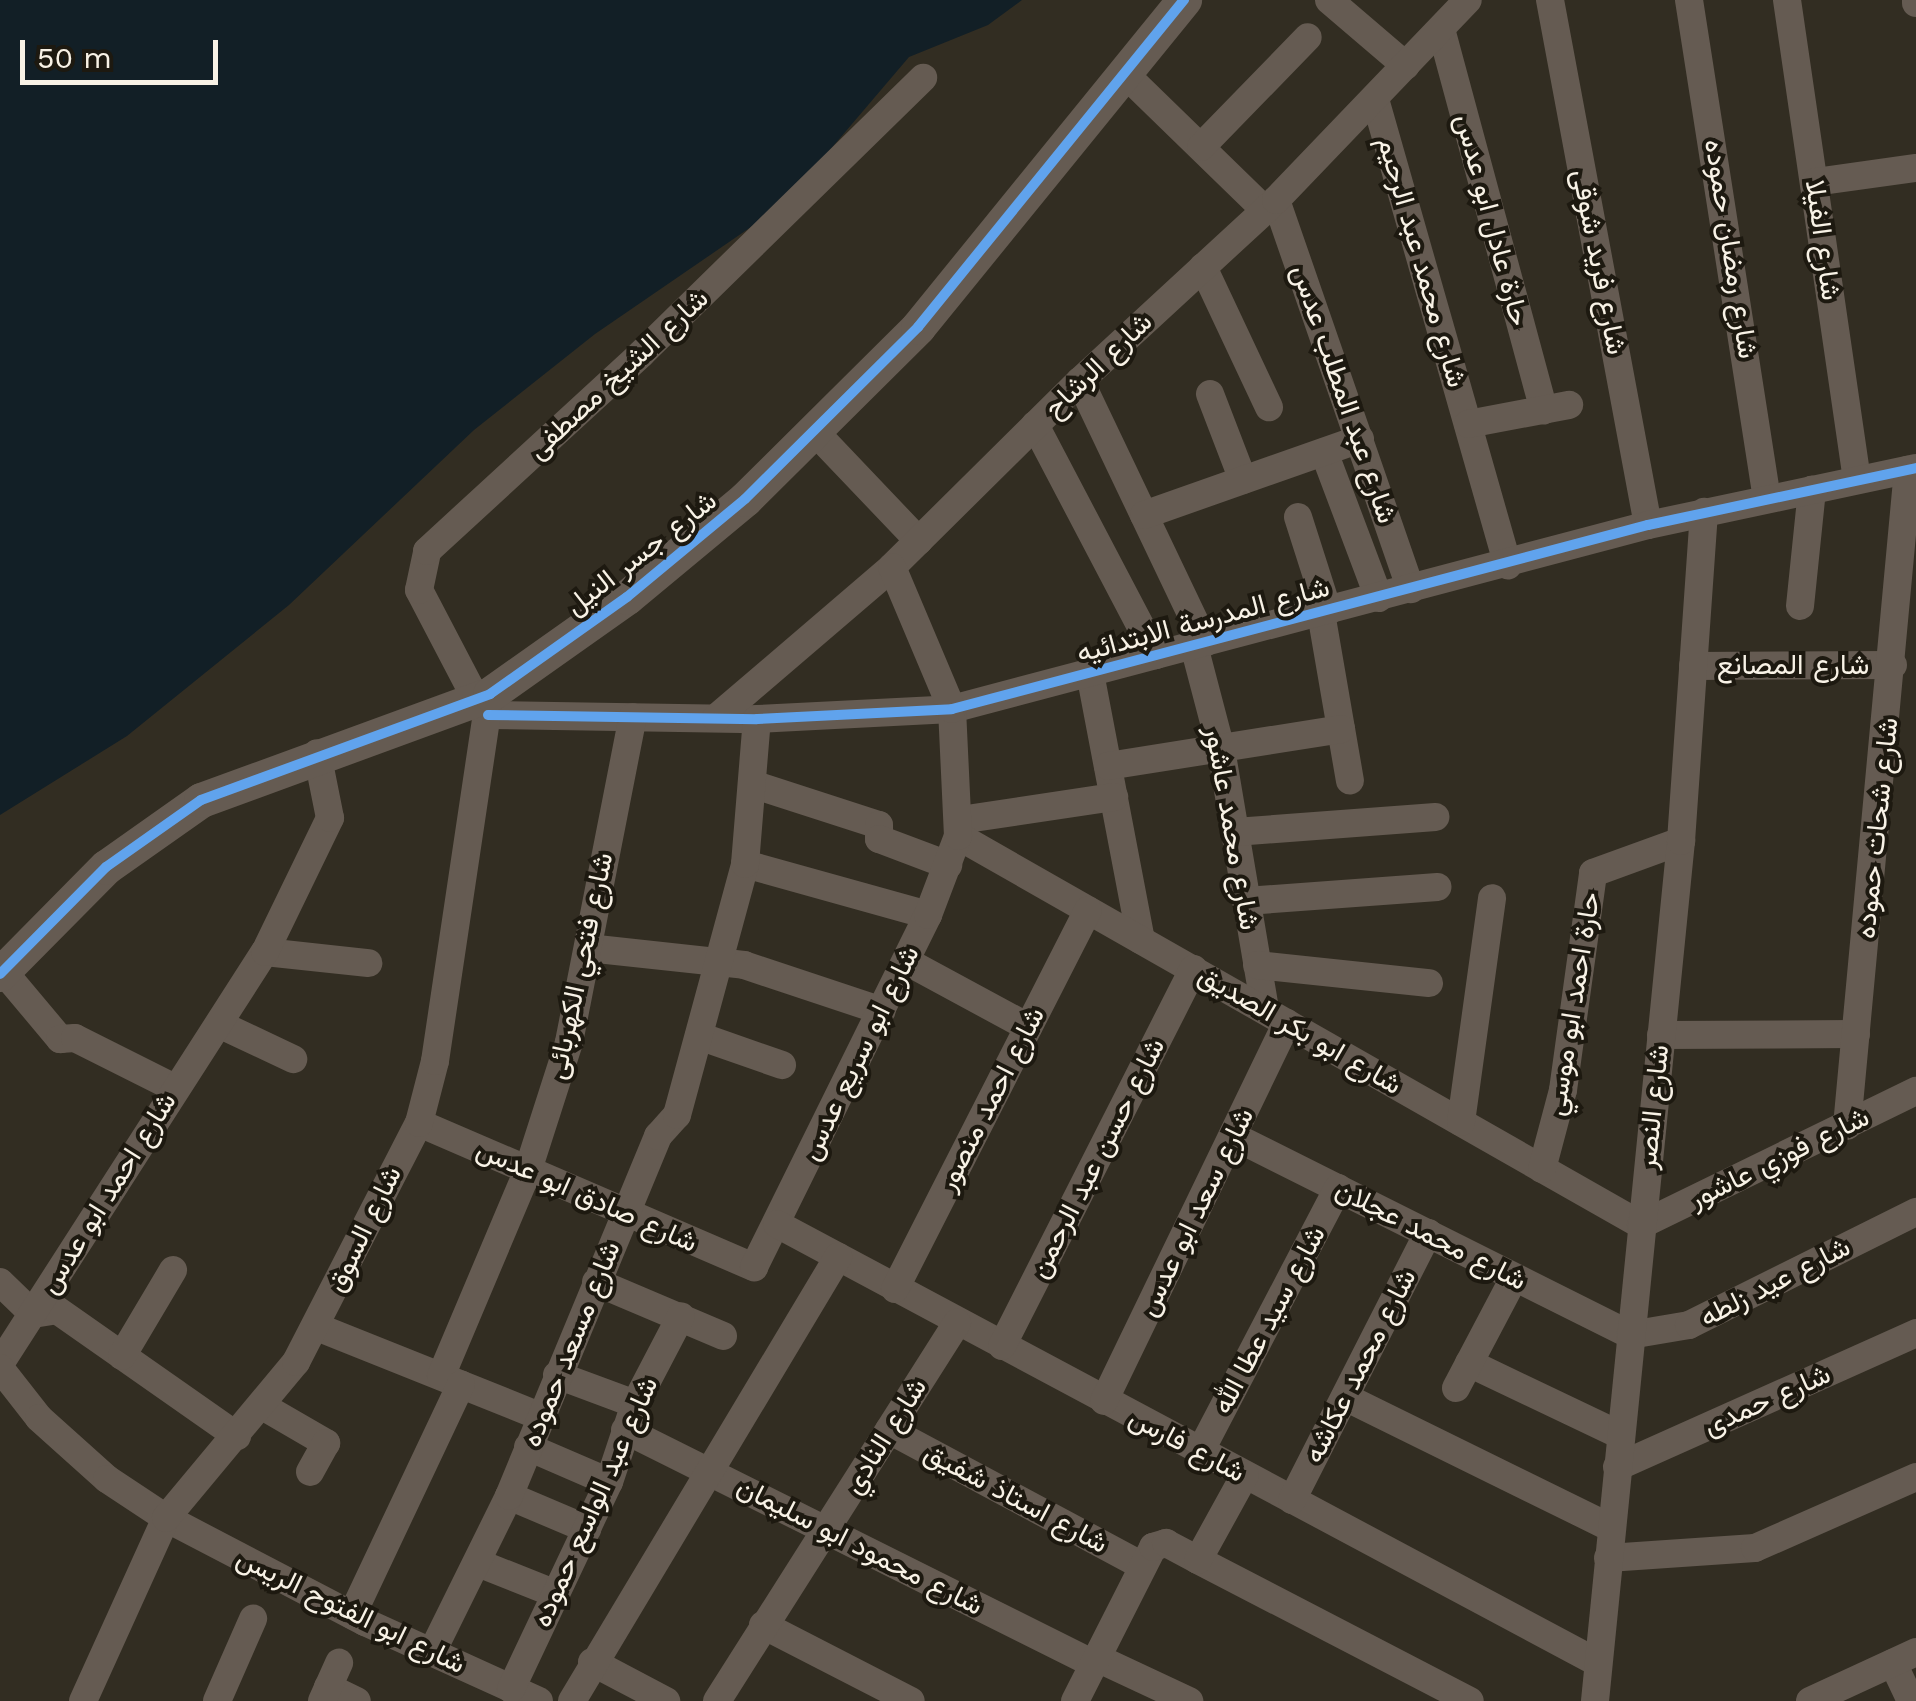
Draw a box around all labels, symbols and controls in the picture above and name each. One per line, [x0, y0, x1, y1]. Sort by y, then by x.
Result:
scale bar [25, 20, 222, 82]
text: 50 m [37, 40, 112, 75]
street label: حارة عادل ابو عدس [1448, 110, 1536, 330]
street label: شارع محمد عبد الرحيم [1370, 133, 1474, 391]
street label: شارع رمضان حموده [1697, 137, 1765, 361]
street label: شارع فريد شوقى [1565, 166, 1633, 358]
street label: شارع الفيلا [1798, 178, 1848, 302]
street label: شارع عبد المطلب عدس [1284, 260, 1404, 528]
street label: شارع الشيخ مصطفى [521, 282, 715, 466]
street label: شارع الرشاح [1037, 305, 1159, 425]
street label: شارع جسر النيل [559, 484, 723, 622]
street label: شارع المدرسة الابتدائيه [1073, 570, 1333, 670]
street label: شارع المصانع [1717, 648, 1869, 682]
street label: شارع شحات حموده [1849, 716, 1905, 940]
street label: شارع محمد عاشور [1198, 723, 1266, 933]
street label: شارع فتحي الكهربائى [540, 850, 620, 1082]
street label: حارة احمد ابو موسي [1539, 890, 1607, 1118]
street label: شارع ابو سريع عدس [793, 940, 927, 1166]
street label: شارع ابو بكر الصديق [1192, 958, 1408, 1102]
street label: شارع احمد منصور [930, 1001, 1052, 1197]
street label: شارع حسن عبد الرحمن [1022, 1032, 1172, 1284]
street label: شارع النصر [1630, 1043, 1676, 1171]
street label: شارع احمد ابو عدس [33, 1086, 183, 1300]
street label: شارع فوزي عاشور [1684, 1100, 1874, 1216]
street label: شارع سعد ابو عدس [1131, 1102, 1261, 1322]
street label: شارع صادق ابو عدس [471, 1132, 703, 1260]
street label: شارع السوق [319, 1161, 409, 1297]
street label: شارع محمد عجلان [1330, 1172, 1532, 1298]
street label: شارع سيد عطا الله [1205, 1220, 1333, 1420]
street label: شارع عيد زلطه [1694, 1230, 1856, 1334]
street label: شارع مسعد حموده [514, 1236, 628, 1452]
street label: شارع محمد عكاشه [1297, 1263, 1423, 1469]
street label: شارع حمدى [1698, 1357, 1836, 1443]
street label: شارع عبد الواسع حموده [525, 1372, 665, 1632]
street label: شارع النادي [836, 1372, 934, 1500]
street label: شارع فارس [1123, 1400, 1251, 1490]
street label: شارع استاذ شفيق [918, 1435, 1114, 1561]
street label: شارع محمود ابو سليمان [731, 1469, 989, 1623]
street label: شارع ابو الفتوح الريس [231, 1541, 471, 1681]

